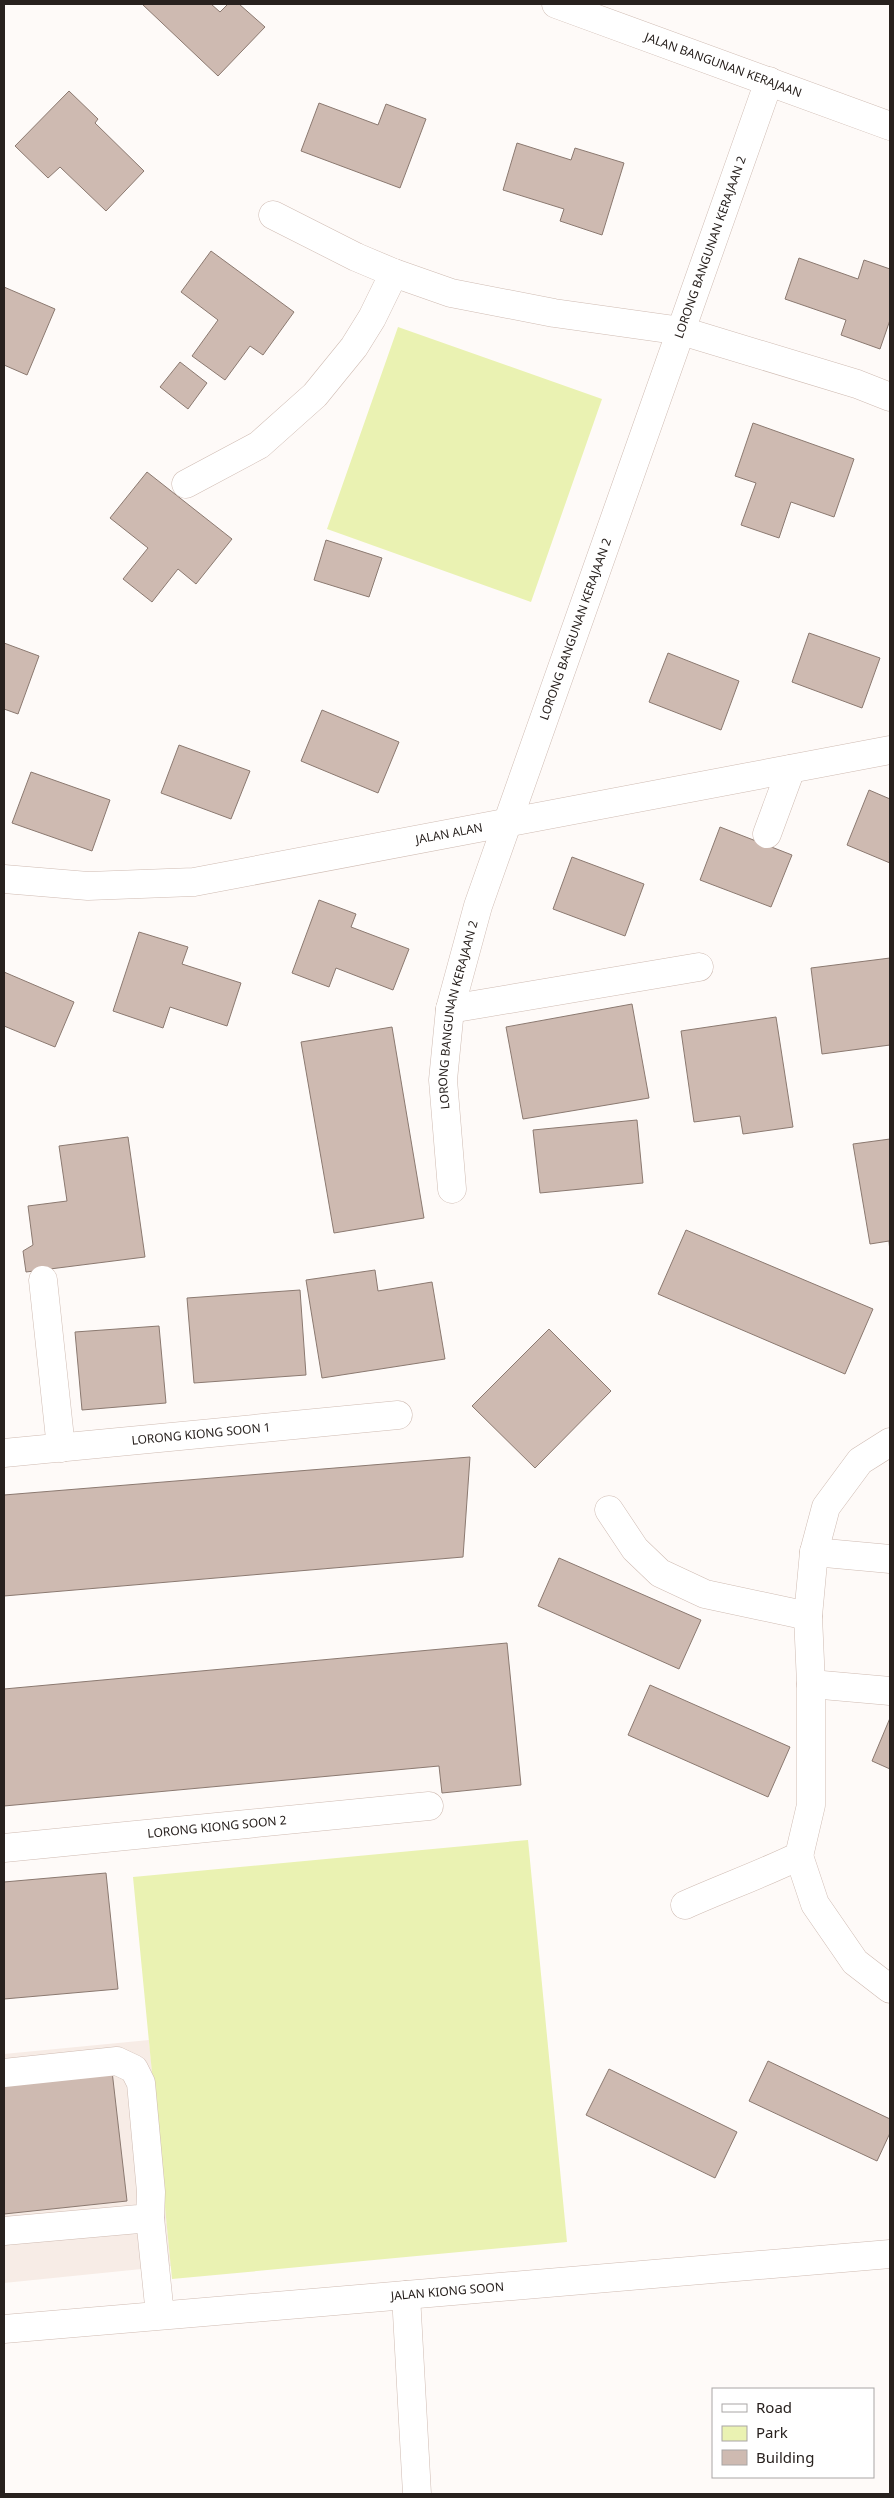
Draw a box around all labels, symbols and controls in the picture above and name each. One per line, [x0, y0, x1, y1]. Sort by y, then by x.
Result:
street label: JALAN BANGUNAN KERAJAAN [642, 28, 804, 101]
street label: LORONG BANGUNAN KERAJAAN 2 [670, 154, 750, 340]
street label: LORONG BANGUNAN KERAJAAN 2 [535, 535, 615, 722]
street label: JALAN ALAN [413, 818, 484, 848]
street label: LORONG BANGUNAN KERAJAAN 2 [434, 918, 482, 1110]
street label: LORONG KIONG SOON 1 [131, 1418, 271, 1449]
street label: LORONG KIONG SOON 2 [147, 1811, 287, 1842]
street label: JALAN KIONG SOON [389, 2278, 505, 2304]
legend [712, 2388, 874, 2478]
text: Road [756, 2397, 792, 2417]
text: Park [756, 2422, 788, 2442]
text: Building [756, 2447, 814, 2467]

